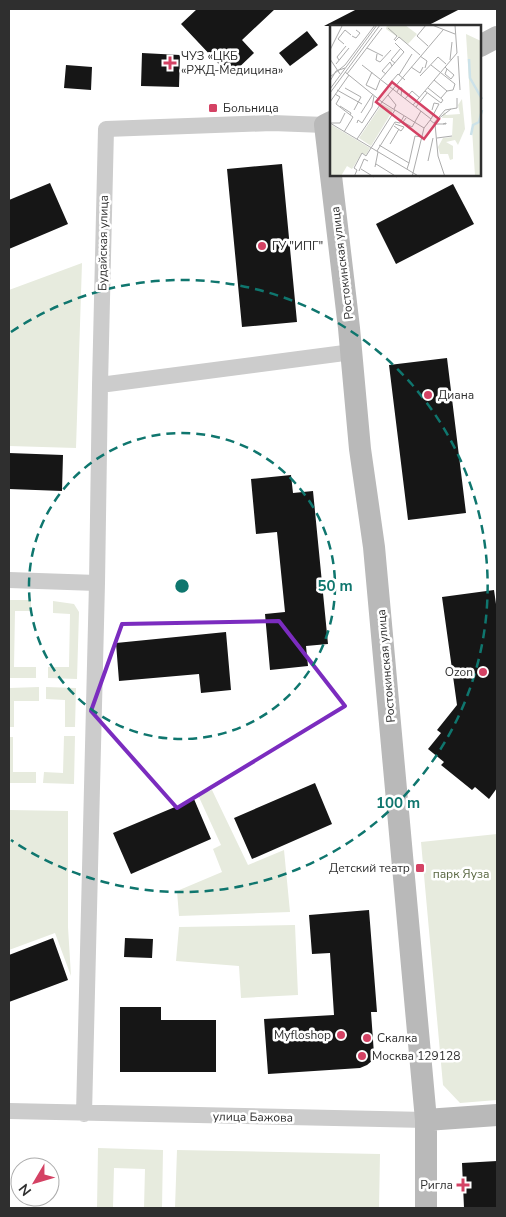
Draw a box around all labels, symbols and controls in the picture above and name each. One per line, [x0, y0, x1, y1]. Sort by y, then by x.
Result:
inset map [330, 25, 481, 176]
place label: ЧУЗ «ЦКБ «РЖД-Медицина» [181, 48, 283, 78]
marker: ЧУЗ «ЦКБ «РЖД-Медицина» [163, 56, 177, 70]
place label: Больница [223, 100, 279, 116]
marker: Больница [207, 102, 219, 114]
street label: Будайская улица [94, 195, 112, 291]
street label: Ростокинская улица [327, 206, 357, 320]
place label: ГУ "ИПГ" [272, 238, 323, 254]
marker: ГУ "ИПГ" [256, 240, 268, 252]
place label: Диана [438, 387, 474, 403]
marker: Диана [422, 389, 434, 401]
text: 50 m [317, 576, 353, 596]
centre of rings [173, 577, 191, 595]
street label: Ростокинская улица [373, 609, 399, 723]
place label: Ozon [445, 664, 473, 680]
marker: Ozon [477, 666, 489, 678]
text: 100 m [376, 793, 420, 813]
place label: Детский театр [329, 860, 410, 876]
marker: Детский театр [414, 862, 426, 874]
park label: парк Яуза [433, 866, 489, 882]
place label: Myfloshop [274, 1027, 331, 1043]
marker: Myfloshop [335, 1029, 347, 1041]
place label: Скалка [377, 1030, 418, 1046]
marker: Скалка [361, 1032, 373, 1044]
place label: Москва 129128 [372, 1048, 460, 1064]
marker: Москва 129128 [356, 1050, 368, 1062]
street label: улица Бажова [213, 1108, 293, 1126]
north arrow [10, 1157, 60, 1207]
place label: Ригла [420, 1177, 453, 1193]
marker: Ригла [457, 1179, 469, 1191]
text: N [14, 1180, 36, 1200]

